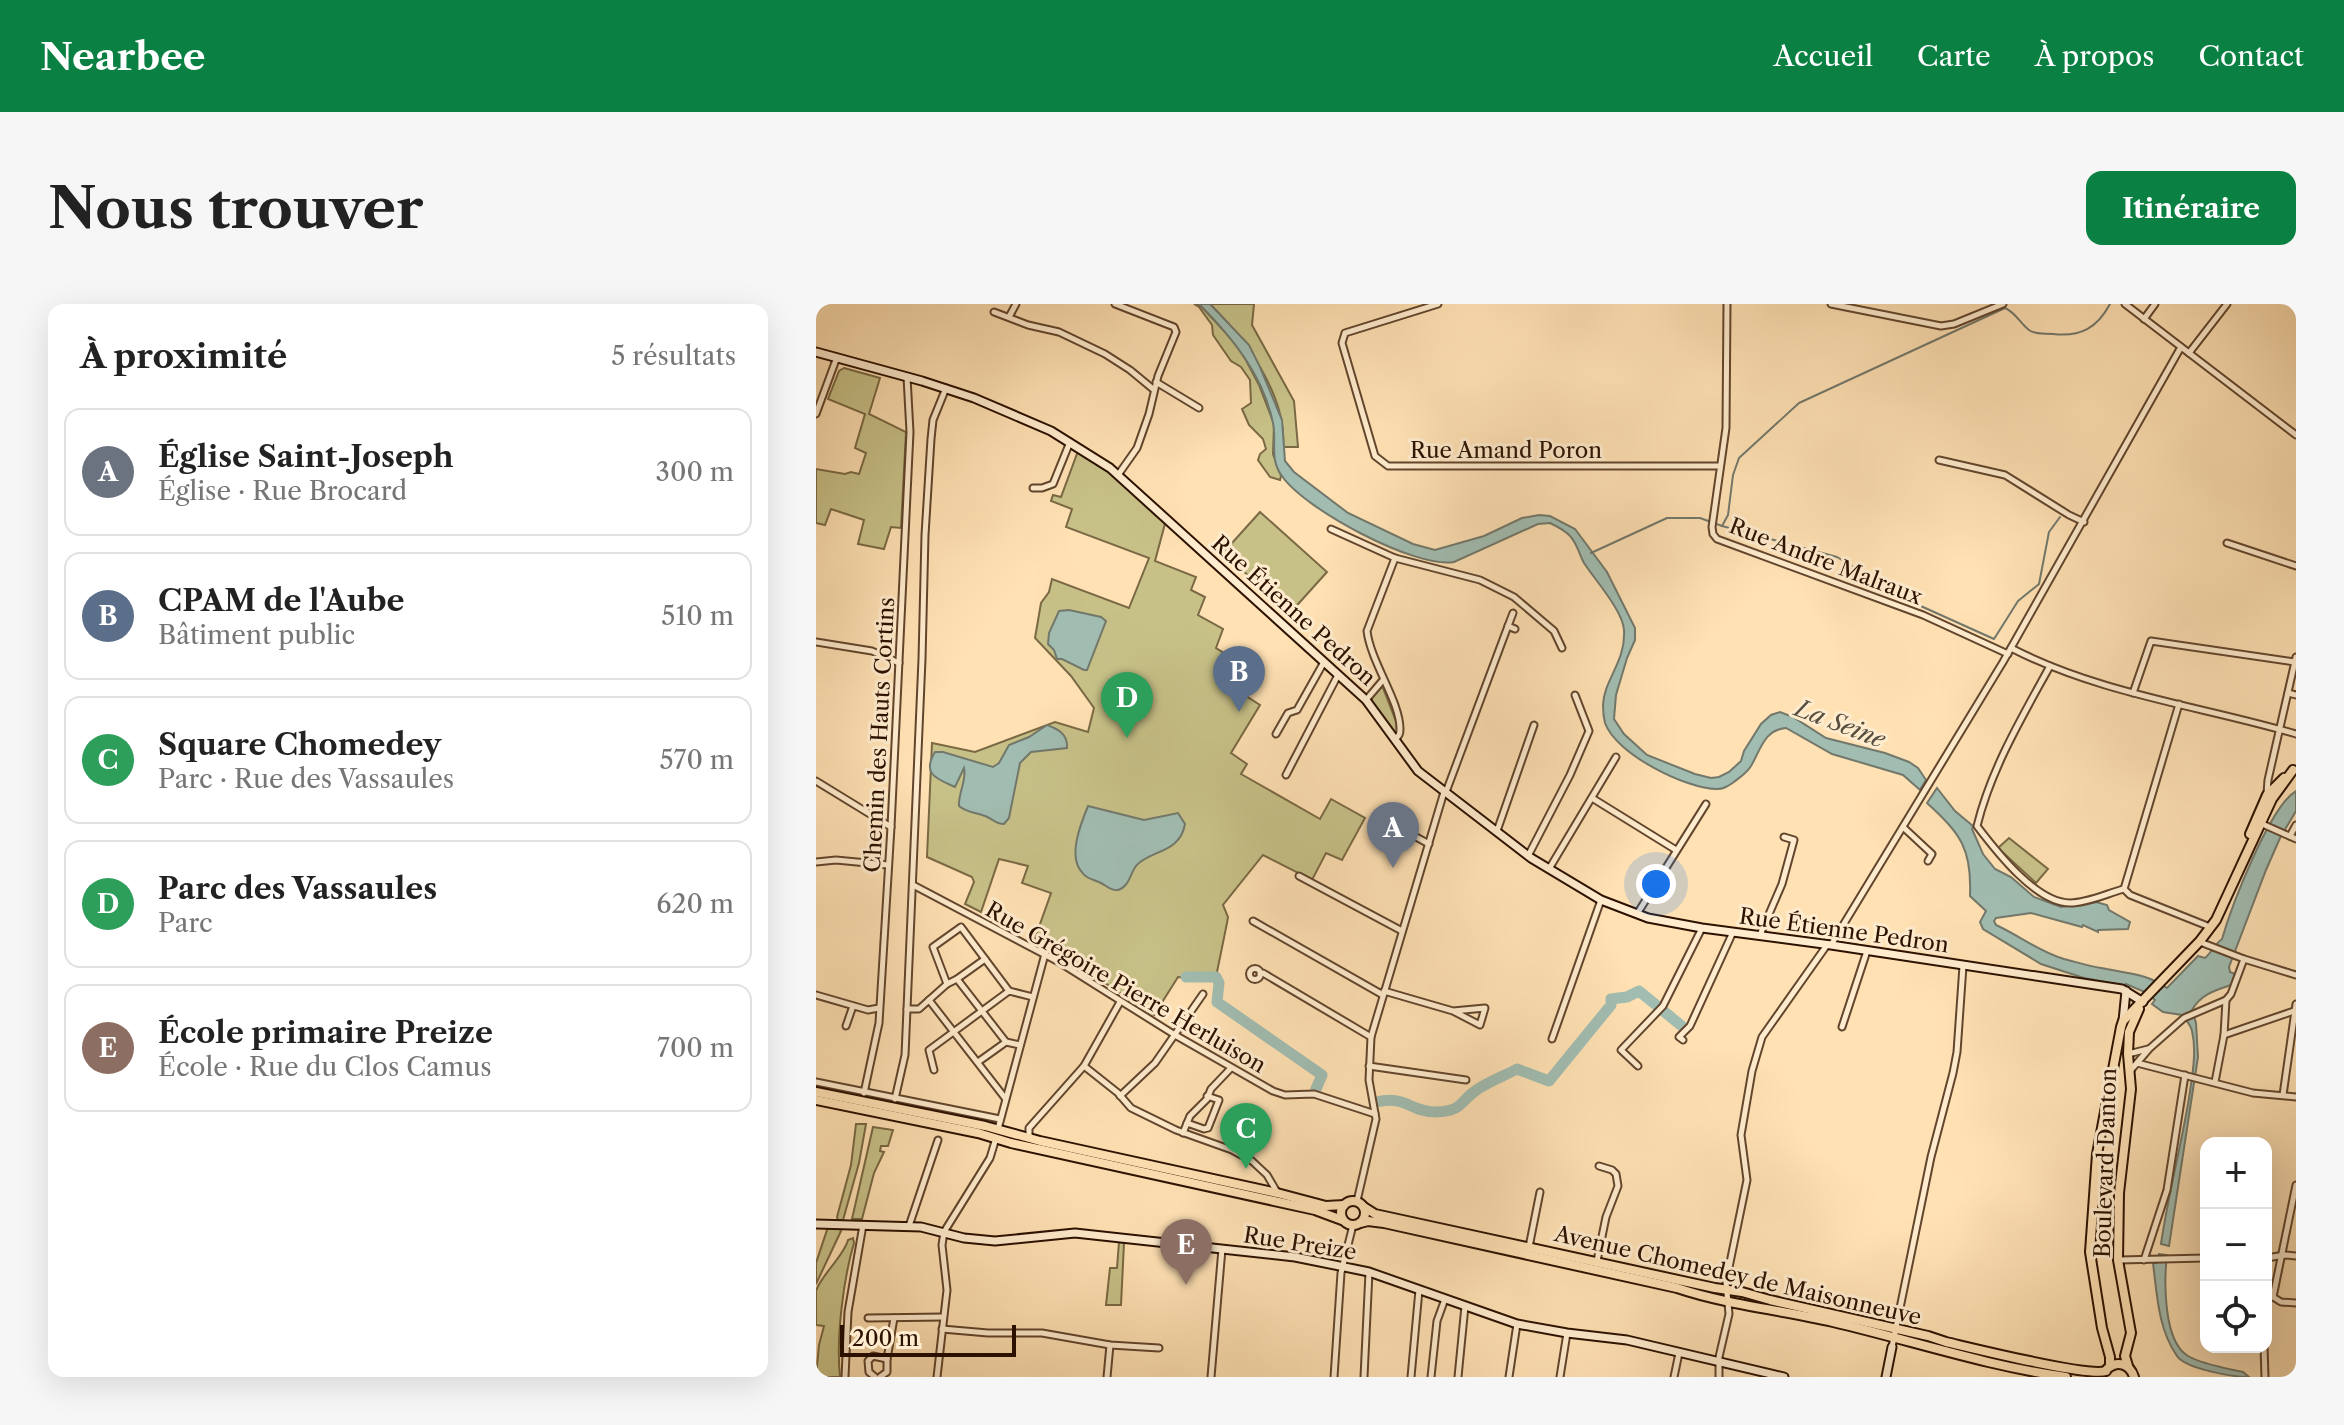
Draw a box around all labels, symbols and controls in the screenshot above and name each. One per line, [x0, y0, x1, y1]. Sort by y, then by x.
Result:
text: Nearbee [40, 33, 206, 80]
text: Accueil [1774, 39, 1873, 73]
text: Carte [1917, 39, 1991, 73]
text: À propos [2035, 39, 2154, 73]
text: Contact [2198, 39, 2304, 73]
button: Itinéraire [2086, 171, 2296, 245]
text: Nous trouver [48, 174, 423, 243]
text: À proximité [80, 335, 287, 377]
text: 5 résultats [611, 340, 736, 372]
street label: Rue Amand Poron [1410, 437, 1602, 464]
text: Église Saint-Joseph [158, 438, 453, 475]
text: A [98, 456, 118, 488]
text: 300 m [656, 456, 734, 488]
text: Église · Rue Brocard [158, 475, 407, 507]
street label: Rue Andre Malraux [1725, 512, 1926, 611]
street label: Rue Étienne Pedron [1206, 529, 1382, 691]
text: CPAM de l'Aube [158, 582, 404, 619]
street label: Chemin des Hauts Cortins [859, 597, 900, 873]
text: B [98, 600, 118, 632]
text: 510 m [661, 600, 734, 632]
text: Bâtiment public [158, 619, 355, 651]
pin: B [1213, 646, 1265, 712]
pin: D [1101, 672, 1153, 738]
water label: La Seine [1789, 692, 1891, 754]
text: Square Chomedey [158, 726, 441, 763]
text: C [98, 744, 118, 776]
text: 570 m [659, 744, 734, 776]
text: Parc · Rue des Vassaules [158, 763, 454, 795]
pin: A [1367, 802, 1419, 868]
your location [1636, 864, 1676, 904]
text: Parc des Vassaules [158, 870, 437, 907]
text: D [97, 888, 119, 920]
text: 620 m [656, 888, 734, 920]
street label: Rue Grégoire Pierre Herluison [981, 896, 1271, 1079]
street label: Rue Étienne Pedron [1737, 901, 1951, 959]
text: Parc [158, 907, 213, 939]
text: École primaire Preize [158, 1014, 493, 1051]
text: E [99, 1032, 117, 1064]
text: 700 m [657, 1032, 734, 1064]
text: École · Rue du Clos Camus [158, 1051, 492, 1083]
street label: Boulevard Danton [2089, 1067, 2122, 1259]
pin: C [1220, 1103, 1272, 1169]
map controls [2200, 1137, 2272, 1353]
button: + [2200, 1137, 2272, 1209]
button: − [2200, 1209, 2272, 1281]
pin: E [1160, 1219, 1212, 1285]
street label: Avenue Chomedey de Maisonneuve [1551, 1220, 1924, 1331]
street label: Rue Preize [1242, 1221, 1358, 1266]
button: locate [2200, 1281, 2272, 1353]
scale bar [840, 1321, 1016, 1357]
text: 200 m [852, 1325, 919, 1352]

